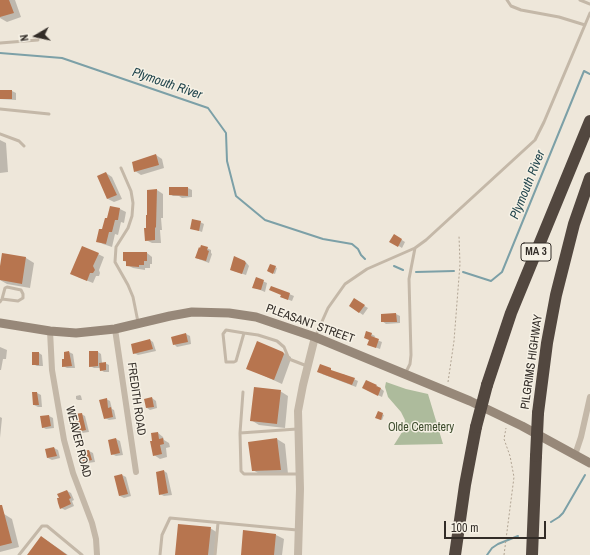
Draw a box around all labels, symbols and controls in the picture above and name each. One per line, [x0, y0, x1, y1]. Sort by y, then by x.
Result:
north arrow [16, 16, 56, 56]
text: N [17, 34, 32, 42]
water label: Plymouth River [130, 65, 204, 103]
water label: Plymouth River [507, 148, 549, 222]
road number: MA 3 [521, 243, 551, 261]
street label: PLEASANT STREET [264, 301, 356, 347]
street label: PILGRIMS HIGHWAY [518, 314, 546, 410]
street label: FREDITH ROAD [124, 361, 148, 437]
street label: WEAVER ROAD [62, 405, 94, 479]
park label: Olde Cemetery [388, 421, 454, 435]
scale bar [446, 513, 548, 539]
text: 100 m [451, 520, 478, 536]

